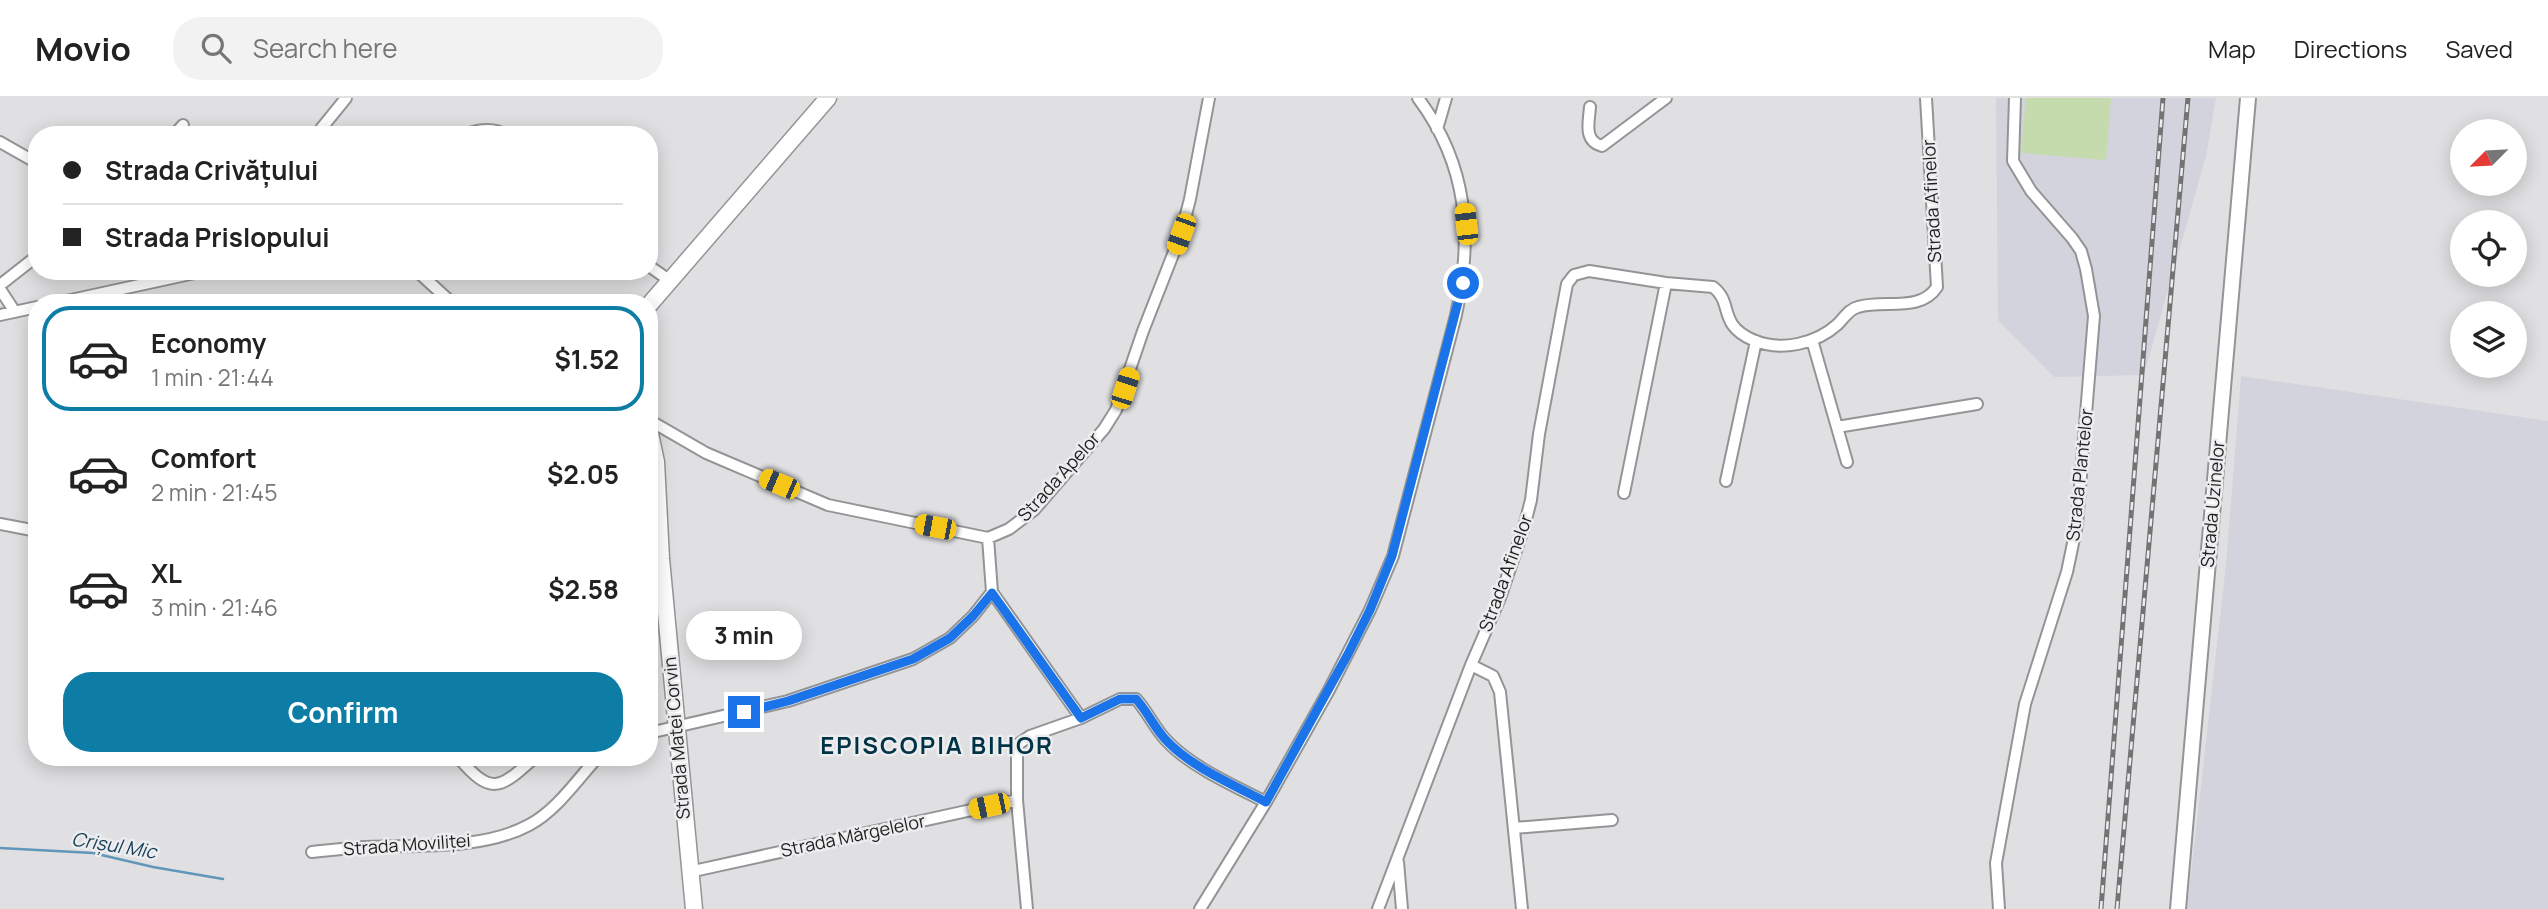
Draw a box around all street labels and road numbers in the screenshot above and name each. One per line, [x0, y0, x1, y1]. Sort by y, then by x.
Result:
street label: Strada Afinelor [1916, 138, 1946, 263]
street label: Strada Plantelor [2060, 407, 2098, 542]
street label: Strada Apelor [1012, 426, 1105, 526]
street label: Strada Uzinelor [2194, 439, 2230, 568]
street label: Strada Afinelor [1473, 510, 1538, 635]
street label: Strada Matei Corvin [657, 656, 695, 820]
street label: Strada Mărgelelor [778, 808, 928, 862]
street label: Strada Moviliței [343, 828, 471, 860]

